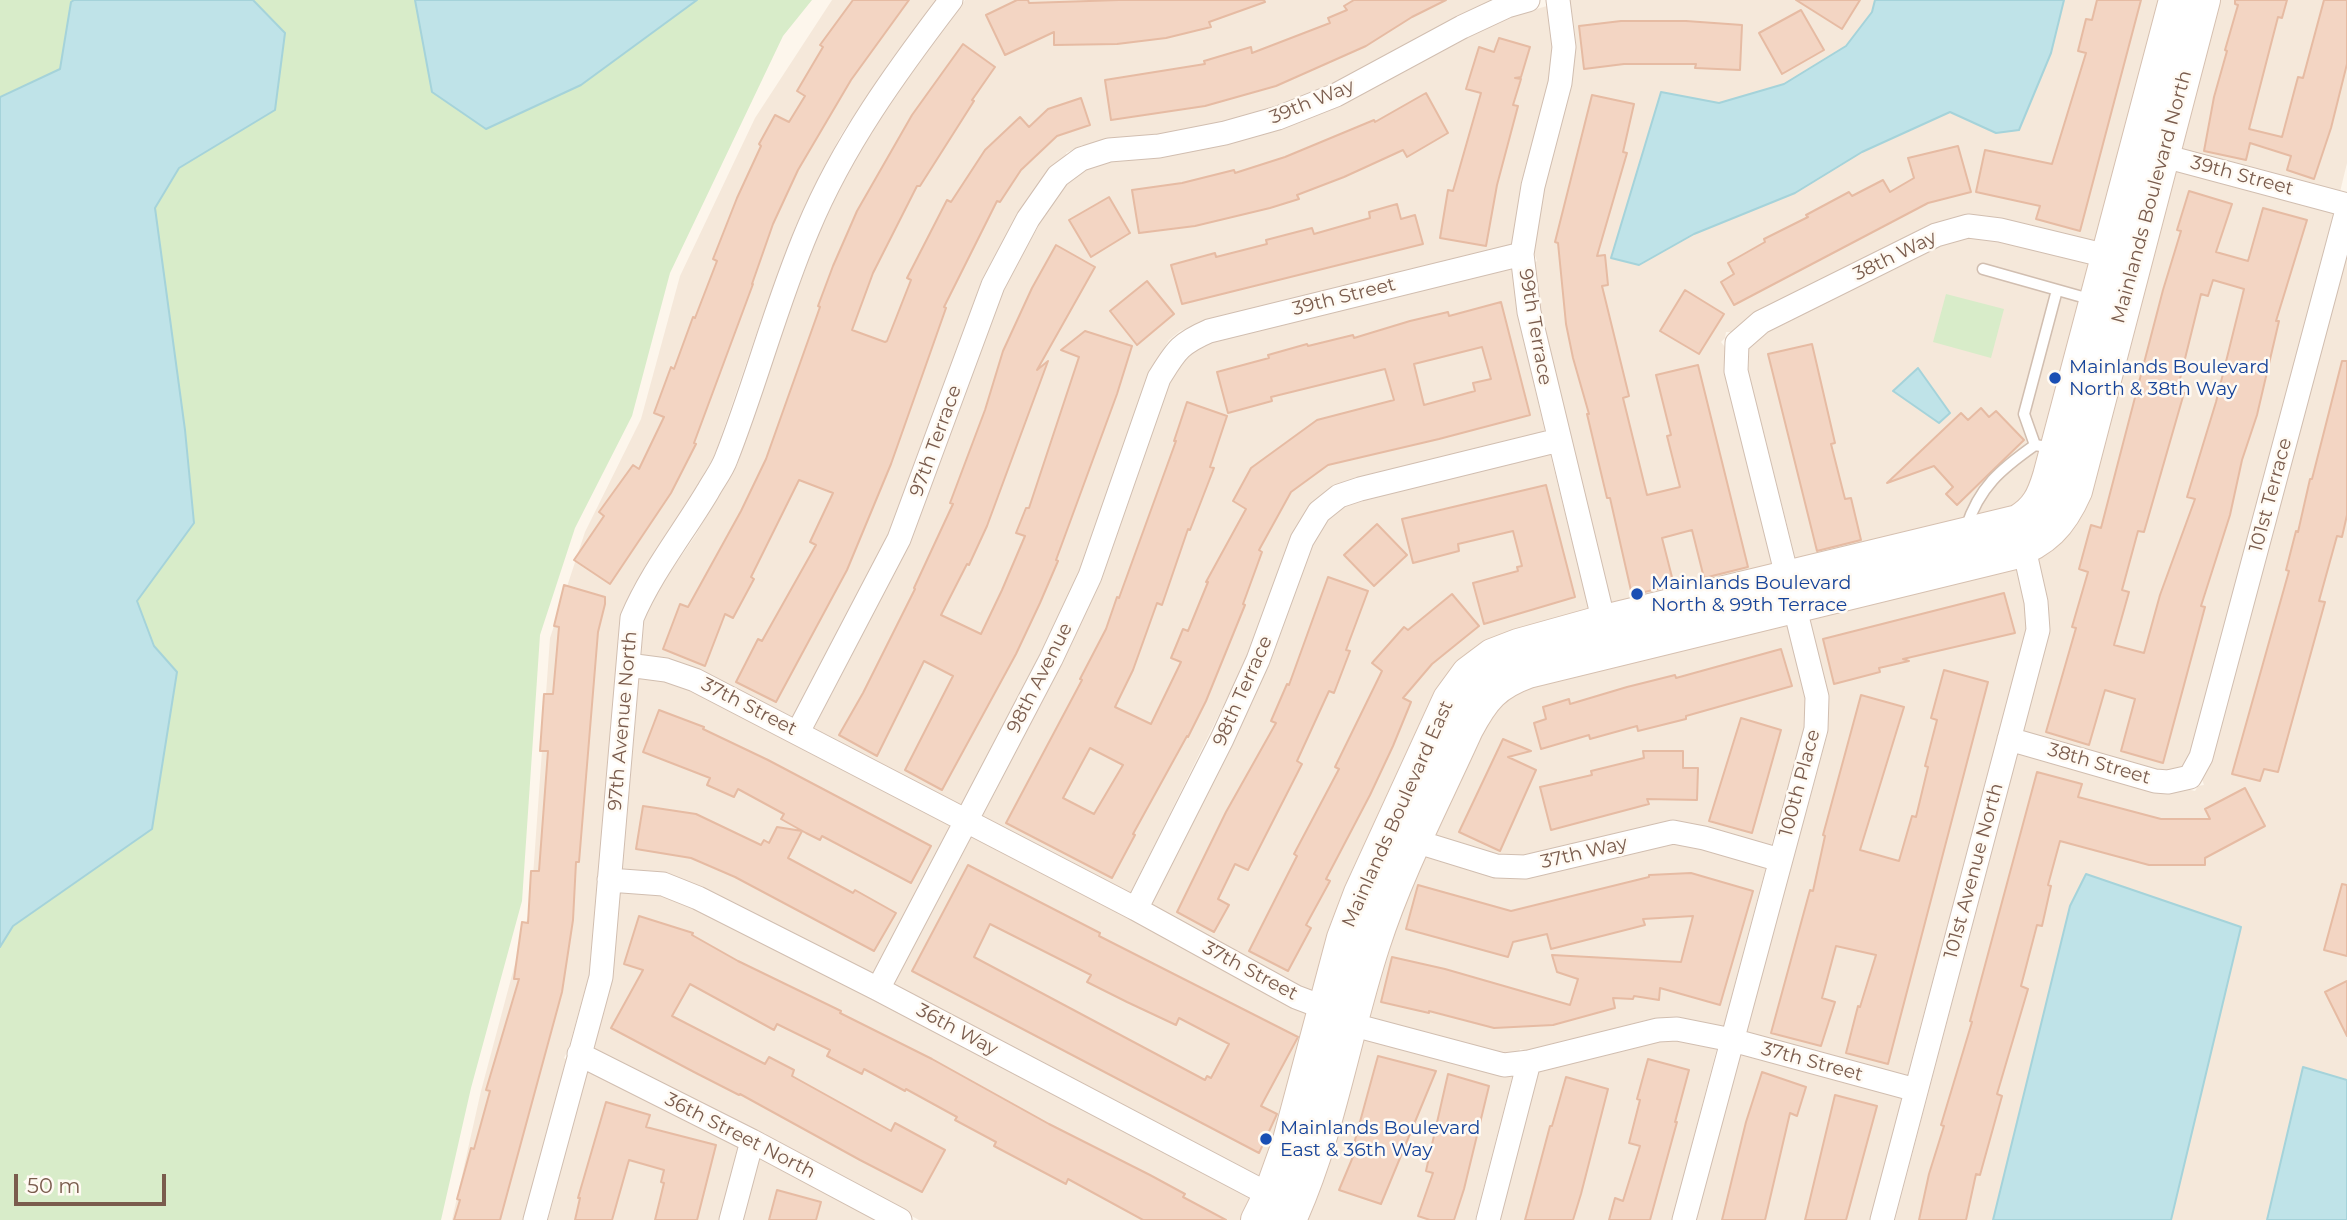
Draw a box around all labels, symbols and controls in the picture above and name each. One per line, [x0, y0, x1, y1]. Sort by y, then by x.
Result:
street label: Mainlands Boulevard North [2107, 68, 2197, 326]
street label: 39th Way [1266, 75, 1358, 129]
street label: 39th Street [2188, 151, 2296, 201]
street label: 38th Way [1850, 226, 1940, 286]
street label: 99th Terrace [1514, 267, 1556, 387]
street label: 39th Street [1290, 273, 1398, 321]
place label: Mainlands Boulevard North & 38th Way [2069, 356, 2269, 400]
marker: Mainlands Boulevard North & 38th Way [2047, 370, 2063, 386]
street label: 97th Terrace [905, 382, 967, 500]
street label: 101st Terrace [2245, 435, 2297, 555]
place label: Mainlands Boulevard North & 99th Terrace [1651, 572, 1851, 616]
marker: Mainlands Boulevard North & 99th Terrace [1629, 586, 1645, 602]
street label: 98th Avenue [1002, 619, 1078, 737]
street label: 97th Avenue North [604, 630, 642, 812]
street label: 98th Terrace [1209, 632, 1277, 750]
street label: 37th Street [697, 673, 801, 741]
street label: Mainlands Boulevard East [1338, 697, 1458, 931]
street label: 100th Place [1775, 727, 1825, 839]
street label: 38th Street [2045, 738, 2153, 790]
street label: 101st Avenue North [1940, 781, 2008, 961]
street label: 37th Way [1539, 832, 1629, 874]
street label: 37th Street [1199, 936, 1301, 1006]
street label: 36th Way [912, 999, 1002, 1061]
street label: 37th Street [1759, 1037, 1865, 1087]
street label: 36th Street North [661, 1088, 819, 1184]
place label: Mainlands Boulevard East & 36th Way [1280, 1117, 1480, 1161]
marker: Mainlands Boulevard East & 36th Way [1258, 1131, 1274, 1147]
scale bar [18, 1160, 170, 1204]
text: 50 m [27, 1173, 81, 1198]

